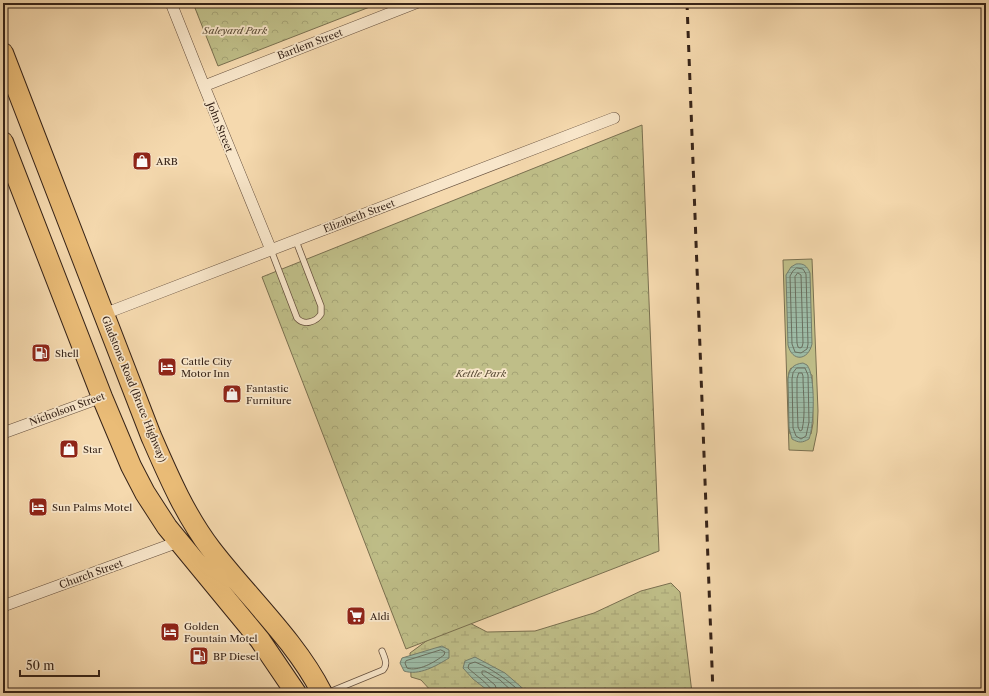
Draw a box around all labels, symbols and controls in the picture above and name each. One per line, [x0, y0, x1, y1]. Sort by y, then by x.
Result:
park label: Saleyard Park [202, 24, 268, 37]
street label: Bartlem Street [276, 25, 345, 62]
street label: John Street [203, 98, 236, 154]
shop icon: ARB [131, 150, 153, 172]
place label: ARB [155, 155, 178, 168]
street label: Elizabeth Street [321, 196, 397, 236]
street label: Gladstone Road (Bruce Highway) [99, 314, 169, 464]
fuel station icon: Shell [30, 342, 52, 364]
place label: Shell [55, 347, 79, 360]
place label: Cattle City Motor Inn [181, 355, 233, 380]
hotel icon: Cattle City Motor Inn [156, 356, 178, 378]
park label: Kettle Park [455, 367, 507, 380]
place label: Fantastic Furniture [246, 382, 292, 407]
shop icon: Fantastic Furniture [221, 383, 243, 405]
street label: Nicholson Street [27, 389, 107, 429]
shop icon: Star [58, 438, 80, 460]
place label: Star [83, 443, 103, 456]
hotel icon: Sun Palms Motel [27, 496, 49, 518]
place label: Sun Palms Motel [52, 501, 132, 514]
street label: Church Street [57, 556, 125, 592]
supermarket icon: Aldi [345, 605, 367, 627]
place label: Aldi [369, 610, 390, 623]
place label: Golden Fountain Motel [184, 620, 258, 645]
hotel icon: Golden Fountain Motel [159, 621, 181, 643]
fuel station icon: BP Diesel [188, 645, 210, 667]
place label: BP Diesel [213, 650, 259, 663]
scale bar [20, 652, 99, 678]
text: 50 m [26, 658, 55, 673]

